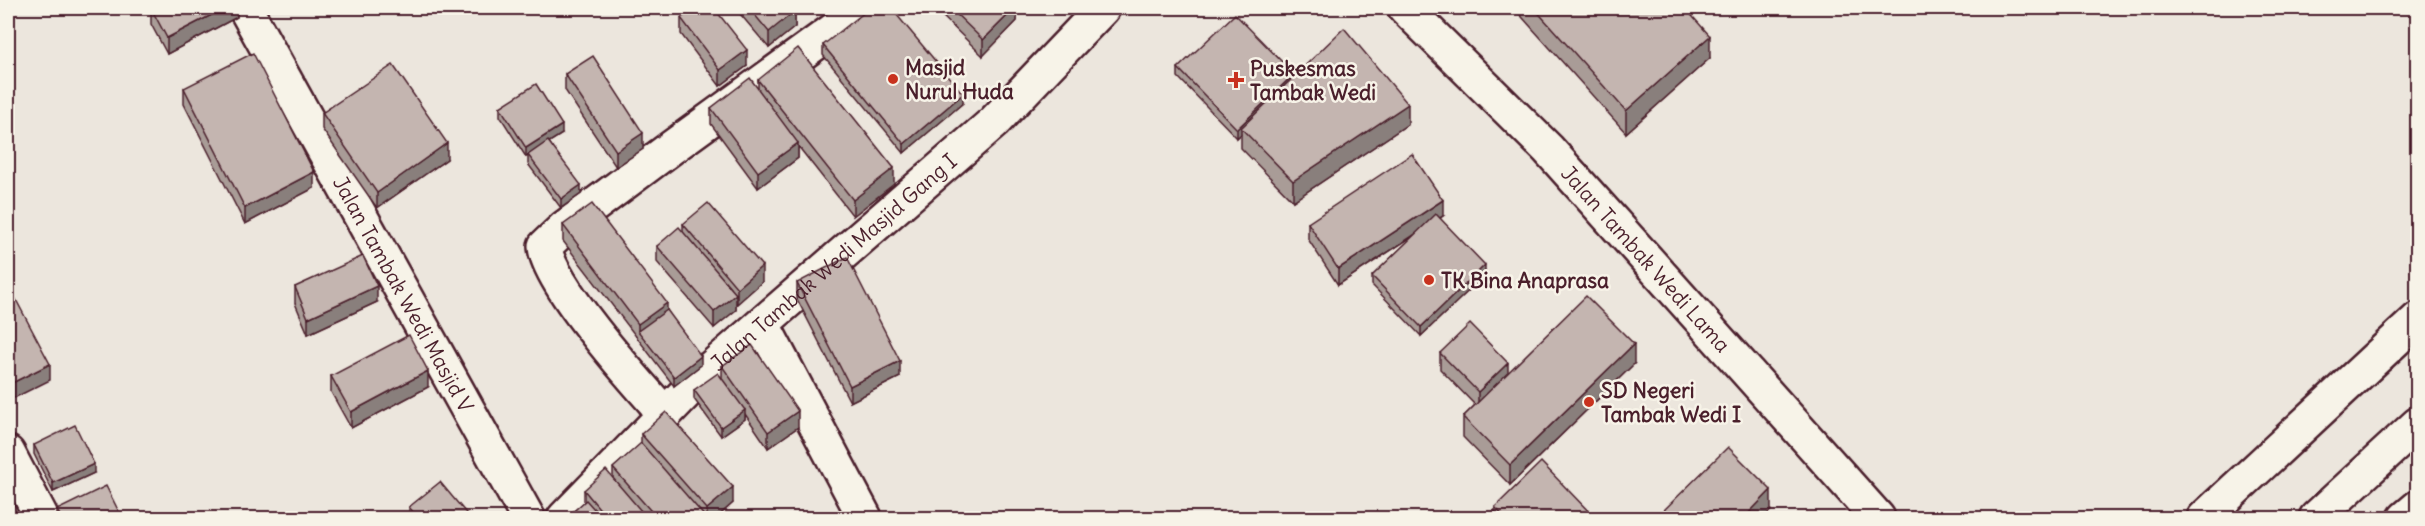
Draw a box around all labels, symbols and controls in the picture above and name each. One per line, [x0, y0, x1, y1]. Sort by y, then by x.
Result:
place label: Masjid Nurul Huda [905, 54, 1014, 105]
place label: Puskesmas Tambak Wedi [1250, 55, 1376, 106]
marker: Puskesmas Tambak Wedi [1227, 71, 1245, 89]
marker: Masjid Nurul Huda [886, 72, 900, 86]
street label: Jalan Tambak Wedi Masjid Gang I [704, 147, 962, 376]
street label: Jalan Tambak Wedi Lama [1556, 160, 1737, 358]
street label: Jalan Tambak Wedi Masjid V [327, 171, 480, 417]
place label: TK Bina Anaprasa [1441, 267, 1609, 294]
marker: TK Bina Anaprasa [1422, 273, 1436, 287]
place label: SD Negeri Tambak Wedi I [1601, 377, 1741, 428]
marker: SD Negeri Tambak Wedi I [1582, 395, 1596, 409]

